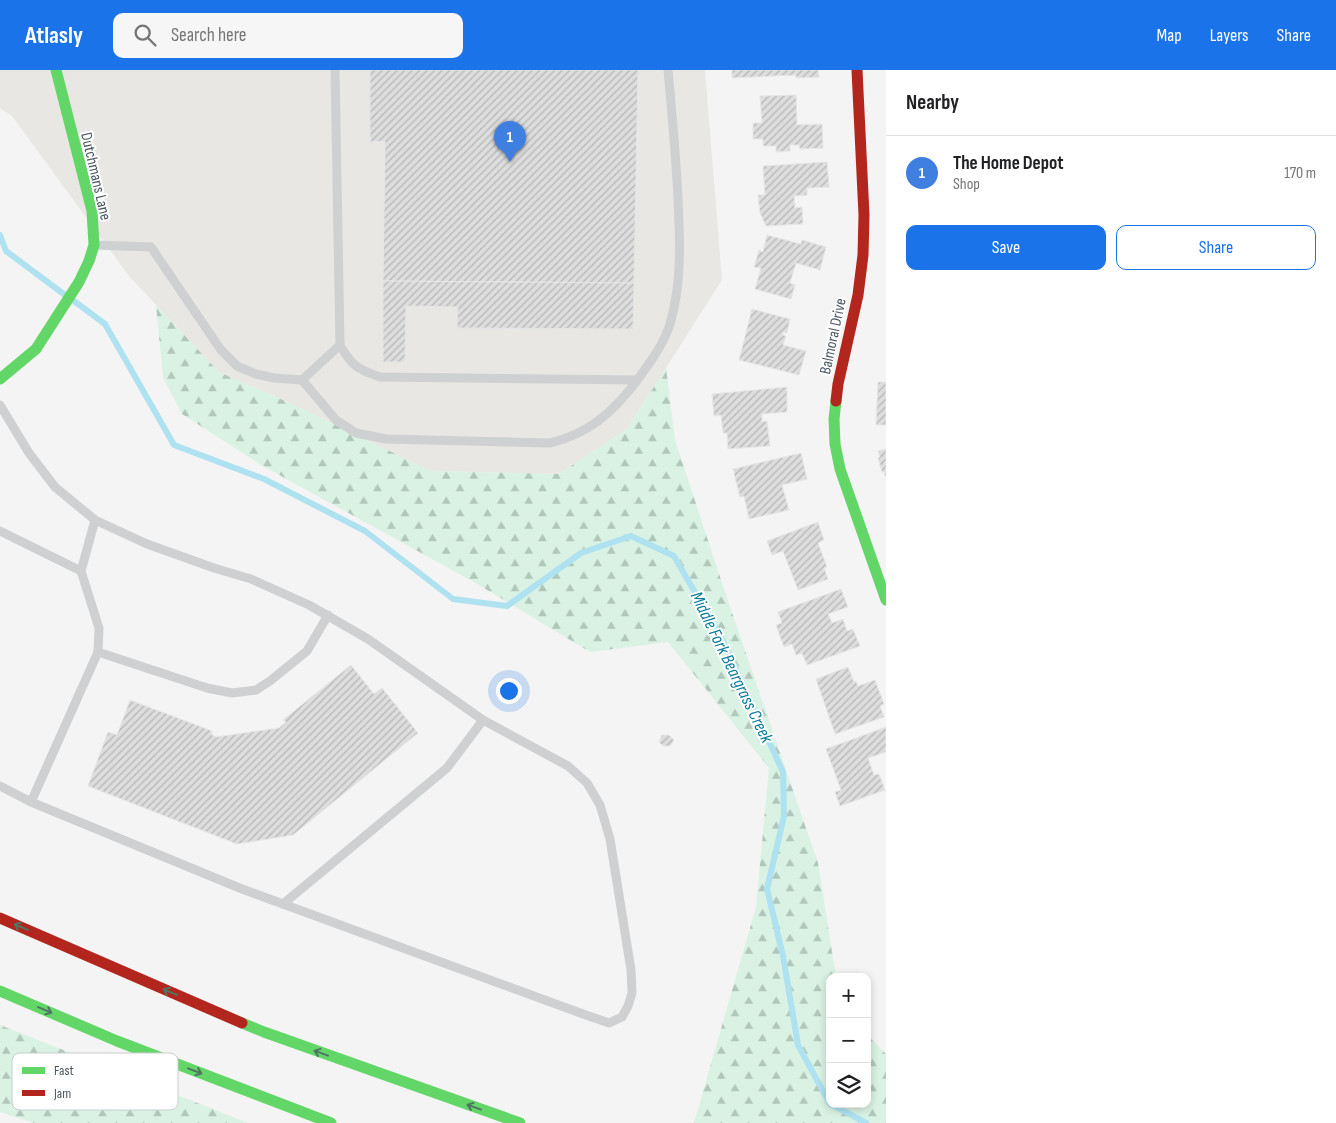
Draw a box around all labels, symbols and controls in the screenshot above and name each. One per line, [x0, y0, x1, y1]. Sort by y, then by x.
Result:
search box [113, 13, 463, 58]
text: Atlasly [25, 21, 83, 50]
icon: search [131, 21, 159, 49]
text: Search here [171, 24, 246, 47]
text: Map [1157, 25, 1182, 46]
text: Layers [1210, 25, 1249, 46]
text: Share [1277, 25, 1311, 46]
text: Nearby [906, 90, 959, 115]
pin: 1 [494, 121, 526, 162]
street label: Dutchmans Lane [76, 131, 115, 222]
text: The Home Depot [953, 152, 1063, 175]
text: 1 [919, 164, 925, 183]
text: 170 m [1284, 164, 1316, 183]
text: Shop [953, 175, 980, 194]
button: Save [906, 225, 1106, 270]
button: Share [1116, 225, 1316, 270]
street label: Balmoral Drive [816, 297, 851, 376]
water label: Middle Fork Beargrass Creek [686, 588, 778, 747]
your location [496, 678, 522, 704]
one-way arrow [14, 922, 29, 932]
map controls [826, 973, 871, 1108]
button: + [826, 973, 871, 1018]
one-way arrow [163, 986, 178, 996]
one-way arrow [37, 1006, 52, 1016]
button: − [826, 1018, 871, 1063]
one-way arrow [313, 1047, 329, 1057]
legend [12, 1053, 178, 1110]
text: Fast [54, 1062, 74, 1079]
button: layers [826, 1063, 871, 1108]
one-way arrow [187, 1067, 203, 1076]
text: Jam [53, 1085, 71, 1102]
one-way arrow [467, 1102, 482, 1111]

